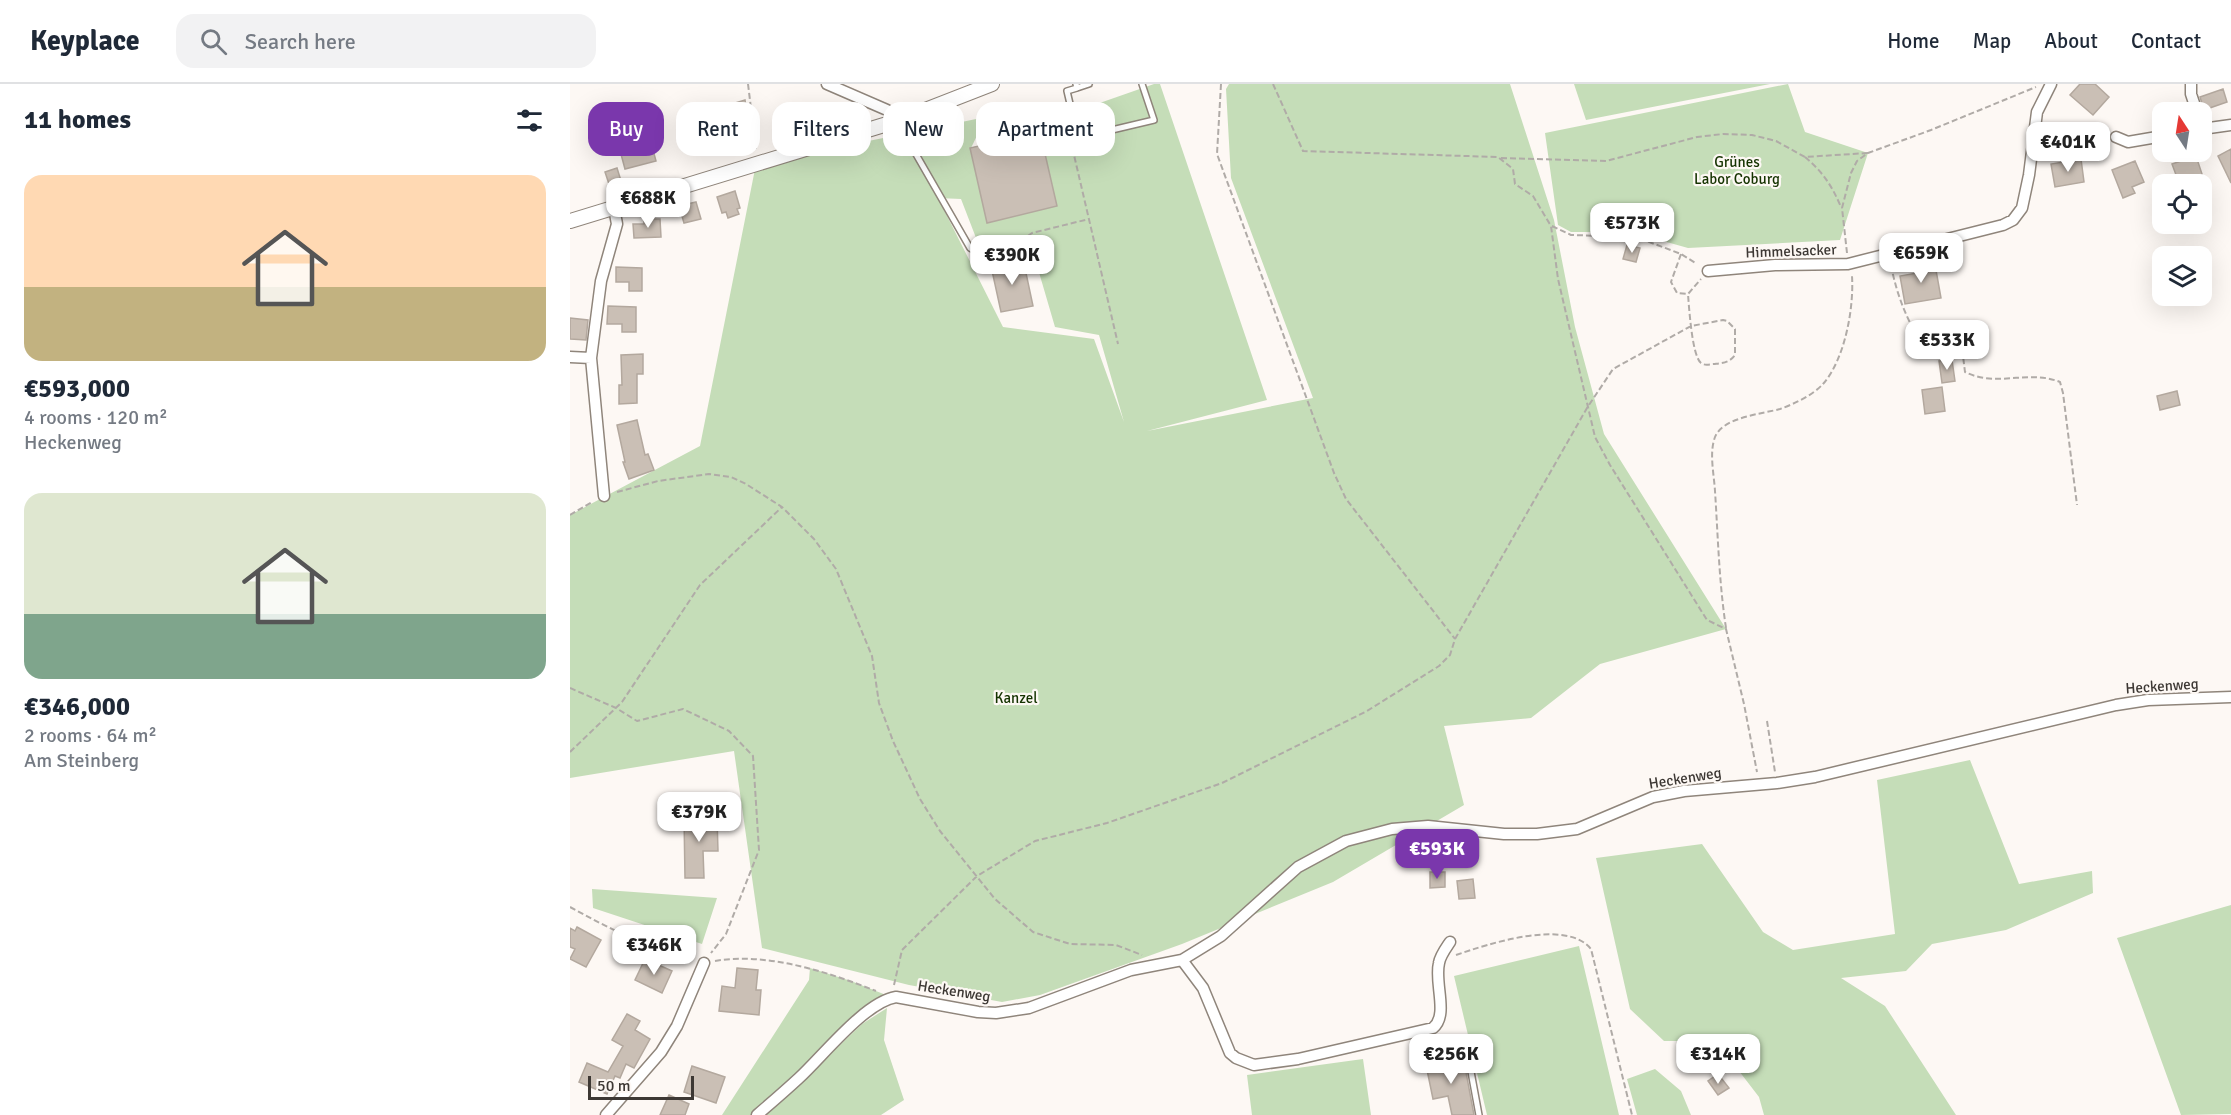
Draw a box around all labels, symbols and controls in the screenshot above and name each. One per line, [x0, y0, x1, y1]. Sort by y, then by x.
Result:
search box [176, 14, 596, 68]
text: Keyplace [30, 24, 140, 58]
icon: search [197, 25, 230, 58]
text: Search here [245, 28, 356, 55]
text: Home [1887, 28, 1940, 54]
text: Map [1973, 28, 2011, 54]
text: About [2044, 28, 2098, 54]
text: Contact [2131, 28, 2201, 54]
chip: Buy [588, 102, 664, 156]
chip: Rent [676, 102, 760, 156]
chip: Filters [772, 102, 871, 156]
chip: New [883, 102, 964, 156]
chip: Apartment [976, 102, 1115, 156]
north arrow [2152, 102, 2212, 162]
map controls [2152, 102, 2212, 306]
text: 11 homes [24, 104, 131, 136]
icon: filters [513, 104, 546, 137]
pin: €401K [2026, 122, 2110, 173]
text: €401K [2040, 129, 2096, 154]
park label: Grünes Labor Coburg [1694, 153, 1780, 188]
button: locate [2152, 174, 2212, 234]
pin: €688K [606, 178, 690, 229]
text: €688K [620, 185, 676, 210]
pin: €573K [1590, 203, 1674, 254]
text: €573K [1604, 210, 1660, 235]
icon: home [231, 214, 339, 322]
pin: €659K [1879, 233, 1963, 284]
pin: €390K [970, 235, 1054, 286]
street label: Himmelsacker [1745, 240, 1837, 262]
text: €659K [1893, 240, 1949, 265]
text: €390K [984, 242, 1040, 267]
button: layers [2152, 246, 2212, 306]
pin: €533K [1905, 320, 1989, 371]
text: €533K [1919, 327, 1975, 352]
text: €593,000 [24, 373, 130, 405]
text: 4 rooms · 120 m² [24, 405, 168, 430]
text: Heckenweg [24, 430, 122, 455]
icon: home [231, 532, 339, 640]
street label: Heckenweg [2125, 674, 2199, 698]
park label: Kanzel [994, 689, 1038, 707]
text: €346,000 [24, 691, 130, 723]
text: 2 rooms · 64 m² [24, 723, 157, 748]
text: Am Steinberg [24, 748, 139, 773]
street label: Heckenweg [1647, 763, 1723, 793]
pin: €379K [657, 792, 741, 843]
text: €379K [671, 799, 727, 824]
pin: €593K [1395, 829, 1479, 880]
text: €593K [1409, 836, 1465, 861]
pin: €346K [612, 925, 696, 976]
text: €346K [626, 932, 682, 957]
street label: Heckenweg [916, 976, 992, 1006]
pin: €256K [1409, 1034, 1493, 1085]
pin: €314K [1676, 1034, 1760, 1085]
text: €256K [1423, 1041, 1479, 1066]
text: €314K [1690, 1041, 1746, 1066]
scale bar [588, 1073, 694, 1100]
text: 50 m [597, 1076, 631, 1096]

